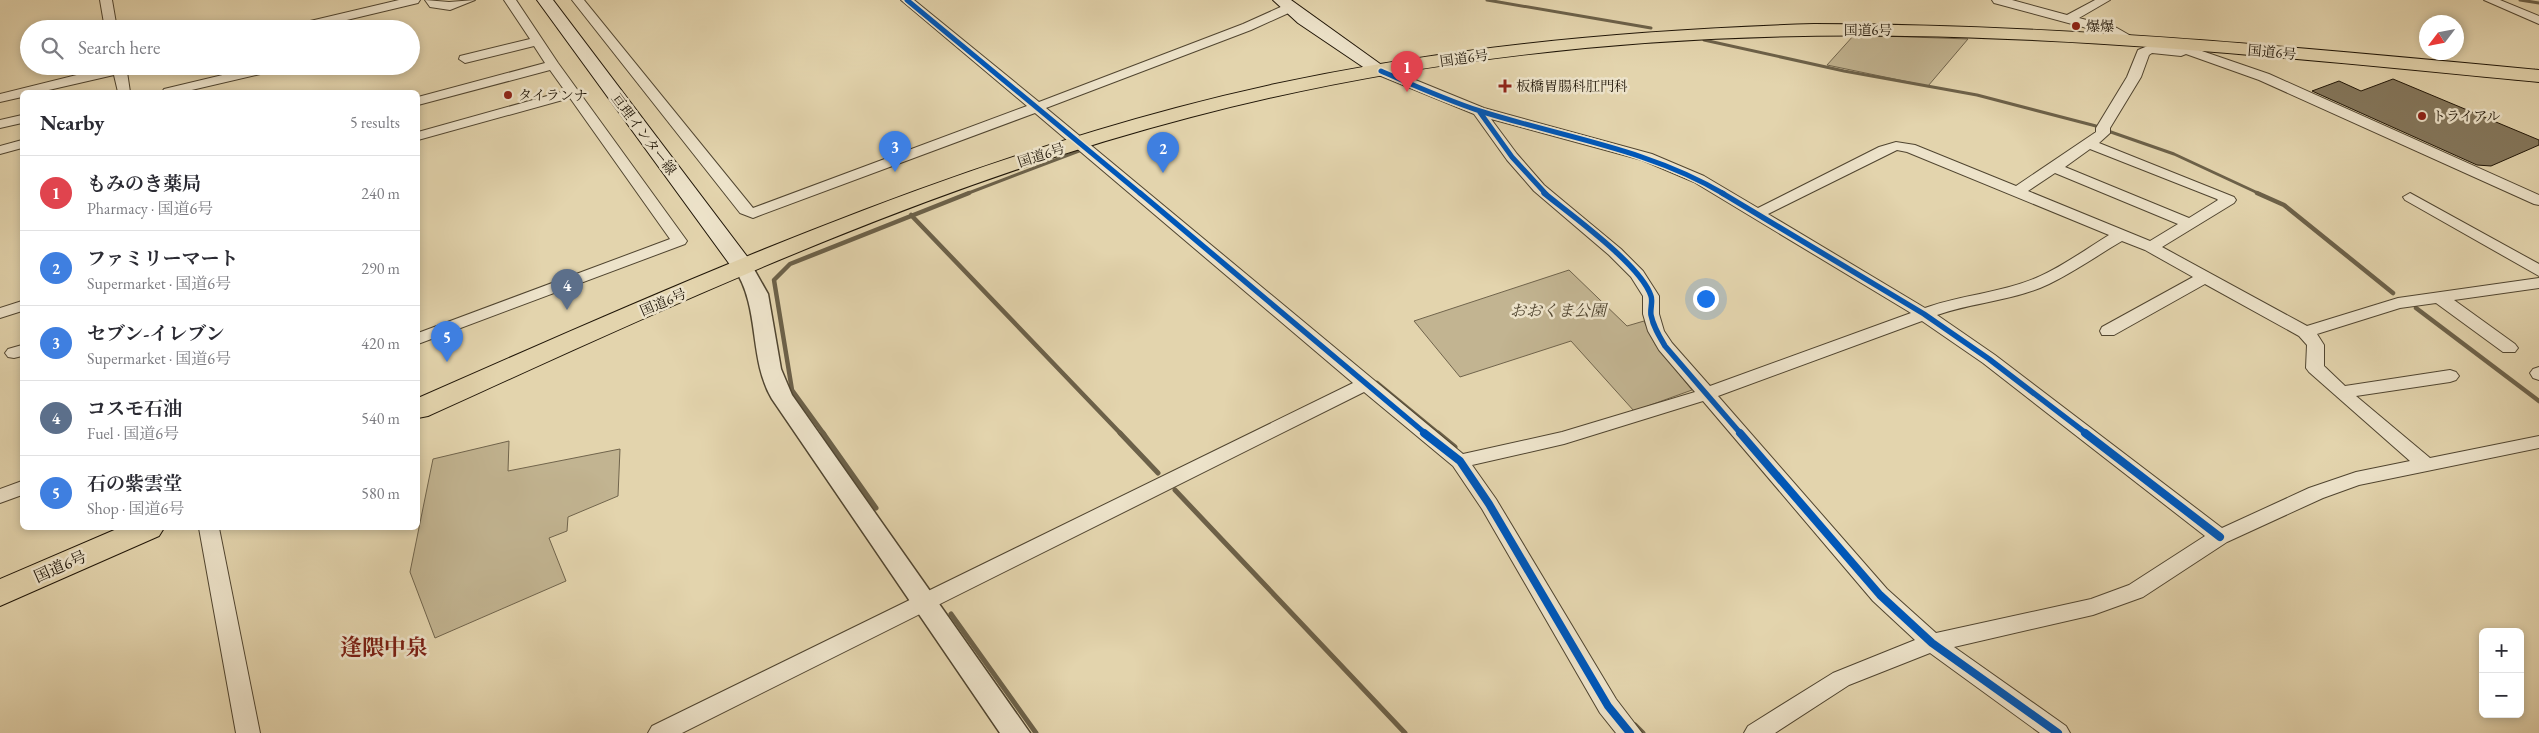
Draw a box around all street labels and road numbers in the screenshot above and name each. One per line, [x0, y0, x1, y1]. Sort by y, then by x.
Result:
street label: 国道6号 [1844, 21, 1892, 39]
street label: 国道6号 [2247, 41, 2297, 63]
street label: 国道6号 [1439, 46, 1489, 70]
street label: 亘理インター線 [607, 90, 681, 178]
street label: 国道6号 [1015, 139, 1067, 171]
street label: 国道6号 [637, 284, 689, 320]
street label: 国道6号 [30, 546, 90, 587]

